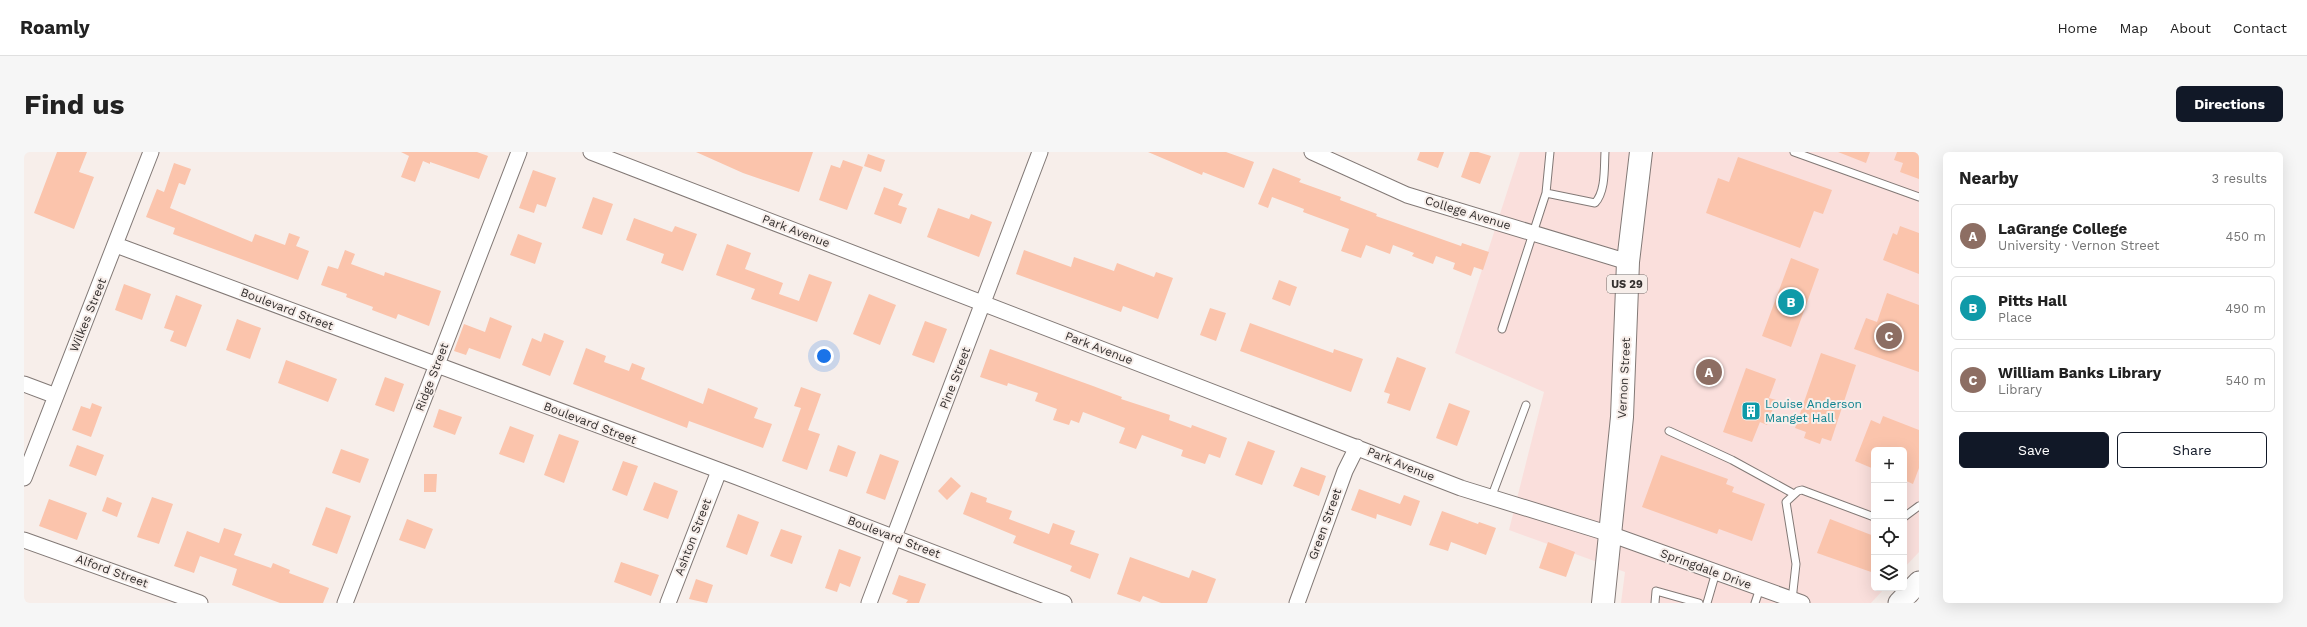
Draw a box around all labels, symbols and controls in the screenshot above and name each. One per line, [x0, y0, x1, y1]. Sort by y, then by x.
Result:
text: Roamly [20, 16, 90, 39]
text: Home [2057, 20, 2097, 36]
text: Map [2119, 20, 2148, 36]
text: About [2170, 20, 2211, 36]
text: Contact [2233, 20, 2287, 36]
button: Directions [2176, 86, 2283, 122]
text: Find us [24, 88, 124, 121]
text: Nearby [1959, 168, 2018, 188]
text: 3 results [2212, 171, 2267, 186]
street label: College Avenue [1423, 193, 1513, 233]
street label: Park Avenue [760, 212, 832, 250]
text: LaGrange College [1998, 220, 2127, 238]
text: A [1969, 229, 1977, 244]
text: 450 m [2226, 229, 2266, 244]
text: University · Vernon Street [1998, 238, 2160, 253]
road number: US 29 [1607, 275, 1647, 293]
street label: Wilkes Street [67, 276, 109, 354]
street label: Boulevard Street [239, 285, 335, 333]
pin: B [1778, 287, 1804, 317]
text: Pitts Hall [1998, 292, 2067, 310]
text: B [1969, 301, 1977, 316]
text: 490 m [2225, 301, 2266, 316]
text: Place [1998, 310, 2032, 325]
pin: C [1876, 321, 1902, 351]
street label: Park Avenue [1063, 329, 1135, 367]
street label: Vernon Street [1615, 337, 1633, 419]
street label: Ridge Street [413, 341, 451, 413]
street label: Pine Street [937, 345, 973, 411]
your location [814, 346, 834, 366]
pin: A [1696, 357, 1722, 387]
text: William Banks Library [1998, 364, 2161, 382]
text: C [1969, 373, 1977, 388]
text: 540 m [2226, 373, 2266, 388]
text: Library [1998, 382, 2042, 397]
place label: Louise Anderson Manget Hall [1765, 397, 1862, 425]
street label: Boulevard Street [542, 399, 638, 447]
building icon: Louise Anderson Manget Hall [1740, 400, 1762, 422]
button: Save [1959, 432, 2109, 468]
button: Share [2117, 432, 2267, 468]
street label: Park Avenue [1365, 444, 1437, 484]
map controls [1871, 447, 1907, 591]
button: + [1871, 447, 1907, 483]
button: − [1871, 483, 1907, 519]
street label: Green Street [1306, 486, 1344, 562]
street label: Ashton Street [672, 496, 714, 578]
street label: Boulevard Street [846, 513, 942, 561]
button: locate [1871, 519, 1907, 555]
street label: Springdale Drive [1659, 546, 1754, 592]
street label: Alford Street [74, 551, 150, 591]
button: layers [1871, 555, 1907, 591]

